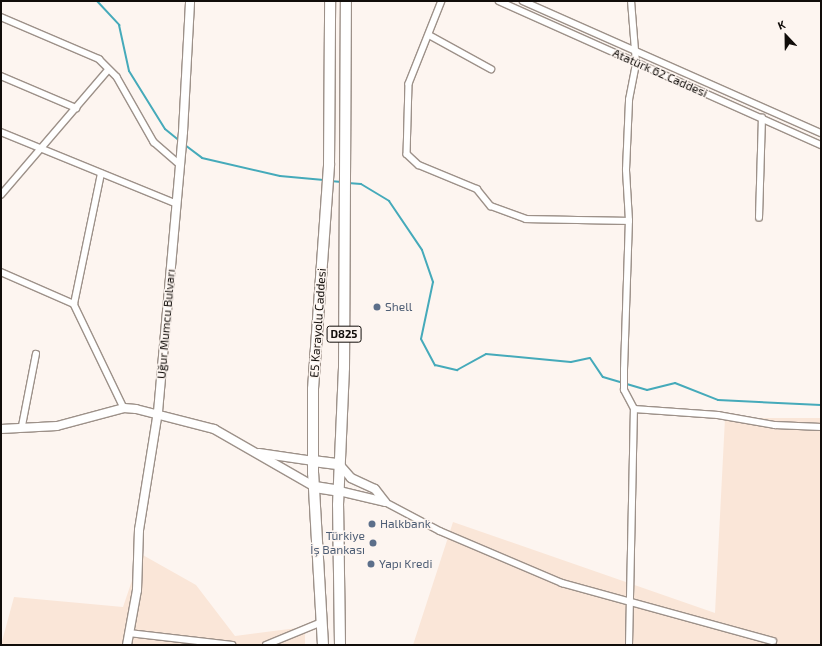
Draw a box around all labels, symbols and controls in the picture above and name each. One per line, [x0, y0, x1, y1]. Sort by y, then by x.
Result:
north arrow [766, 16, 806, 56]
text: K [776, 17, 787, 32]
street label: Atatürk 62 Caddesi [610, 46, 710, 100]
street label: Uğur Mumcu Bulvarı [154, 268, 178, 380]
street label: E5 Karayolu Caddesi [307, 268, 329, 378]
place label: Shell [385, 300, 412, 314]
marker: Shell [372, 302, 382, 312]
road number: D825 [326, 325, 362, 343]
place label: Halkbank [380, 517, 431, 531]
marker: Halkbank [367, 519, 377, 529]
place label: Türkiye İş Bankası [310, 529, 365, 557]
marker: Türkiye İş Bankası [368, 538, 378, 548]
place label: Yapı Kredi [379, 557, 432, 571]
marker: Yapı Kredi [366, 559, 376, 569]

